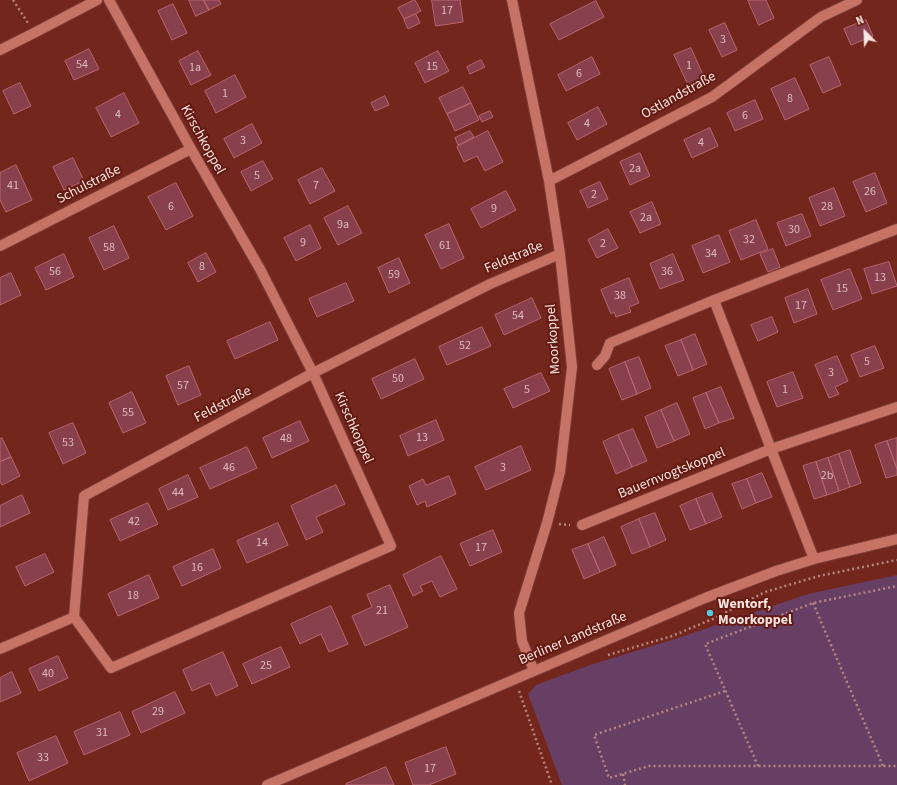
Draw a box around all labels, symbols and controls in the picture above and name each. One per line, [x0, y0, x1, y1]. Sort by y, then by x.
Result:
house number: 17 [441, 4, 453, 18]
north arrow [845, 12, 885, 52]
text: N [854, 12, 866, 29]
house number: 3 [720, 33, 726, 47]
house number: 54 [76, 58, 88, 72]
house number: 1 [686, 59, 692, 73]
house number: 15 [426, 60, 438, 74]
house number: 1a [189, 61, 201, 75]
house number: 6 [576, 67, 582, 81]
street label: Ostlandstraße [639, 69, 719, 123]
house number: 1 [222, 87, 228, 101]
house number: 8 [787, 92, 793, 106]
street label: Kirschkoppel [176, 102, 228, 178]
house number: 4 [115, 108, 121, 122]
house number: 6 [742, 109, 748, 123]
house number: 4 [584, 117, 590, 131]
house number: 3 [240, 134, 246, 148]
house number: 4 [698, 136, 704, 150]
street label: Schulstraße [54, 162, 124, 208]
house number: 2a [629, 162, 641, 176]
house number: 5 [254, 169, 260, 183]
house number: 41 [7, 179, 19, 193]
house number: 7 [313, 179, 319, 193]
house number: 26 [864, 185, 876, 199]
house number: 2 [591, 188, 597, 202]
house number: 6 [168, 200, 174, 214]
house number: 28 [821, 200, 833, 214]
house number: 9 [491, 202, 497, 216]
house number: 2a [640, 211, 652, 225]
house number: 9a [337, 218, 349, 232]
house number: 30 [788, 223, 800, 237]
house number: 32 [743, 233, 755, 247]
house number: 9 [300, 236, 306, 250]
house number: 2 [600, 237, 606, 251]
street label: Feldstraße [482, 238, 546, 278]
house number: 61 [439, 239, 451, 253]
house number: 58 [103, 241, 115, 255]
house number: 34 [705, 247, 717, 261]
house number: 8 [199, 260, 205, 274]
house number: 56 [49, 265, 61, 279]
house number: 36 [661, 265, 673, 279]
house number: 59 [388, 268, 400, 282]
house number: 13 [874, 271, 886, 285]
house number: 15 [836, 282, 848, 296]
house number: 38 [614, 289, 626, 303]
house number: 17 [795, 299, 807, 313]
street label: Moorkoppel [543, 303, 565, 375]
house number: 54 [512, 309, 524, 323]
house number: 52 [459, 339, 471, 353]
house number: 5 [864, 355, 870, 369]
house number: 3 [828, 366, 834, 380]
house number: 50 [392, 372, 404, 386]
house number: 57 [177, 379, 189, 393]
street label: Feldstraße [192, 383, 254, 427]
house number: 5 [524, 383, 530, 397]
house number: 1 [782, 383, 788, 397]
street label: Kirschkoppel [330, 390, 376, 466]
house number: 55 [122, 406, 134, 420]
house number: 13 [416, 431, 428, 445]
house number: 48 [280, 432, 292, 446]
house number: 53 [62, 436, 74, 450]
street label: Bauernvogtskoppel [616, 445, 728, 503]
house number: 46 [223, 461, 235, 475]
house number: 3 [500, 461, 506, 475]
house number: 2b [821, 469, 833, 483]
house number: 44 [172, 486, 184, 500]
house number: 42 [128, 515, 140, 529]
house number: 14 [256, 536, 268, 550]
house number: 17 [475, 541, 487, 555]
house number: 16 [191, 561, 203, 575]
house number: 18 [127, 589, 139, 603]
place label: Wentorf, Moorkoppel [718, 597, 792, 630]
house number: 21 [376, 604, 388, 618]
marker: Wentorf, Moorkoppel [705, 608, 715, 618]
street label: Berliner Landstraße [517, 609, 629, 669]
house number: 25 [260, 659, 272, 673]
house number: 40 [42, 667, 54, 681]
house number: 29 [152, 705, 164, 719]
house number: 31 [96, 726, 108, 740]
house number: 33 [37, 751, 49, 765]
house number: 17 [424, 762, 436, 776]

